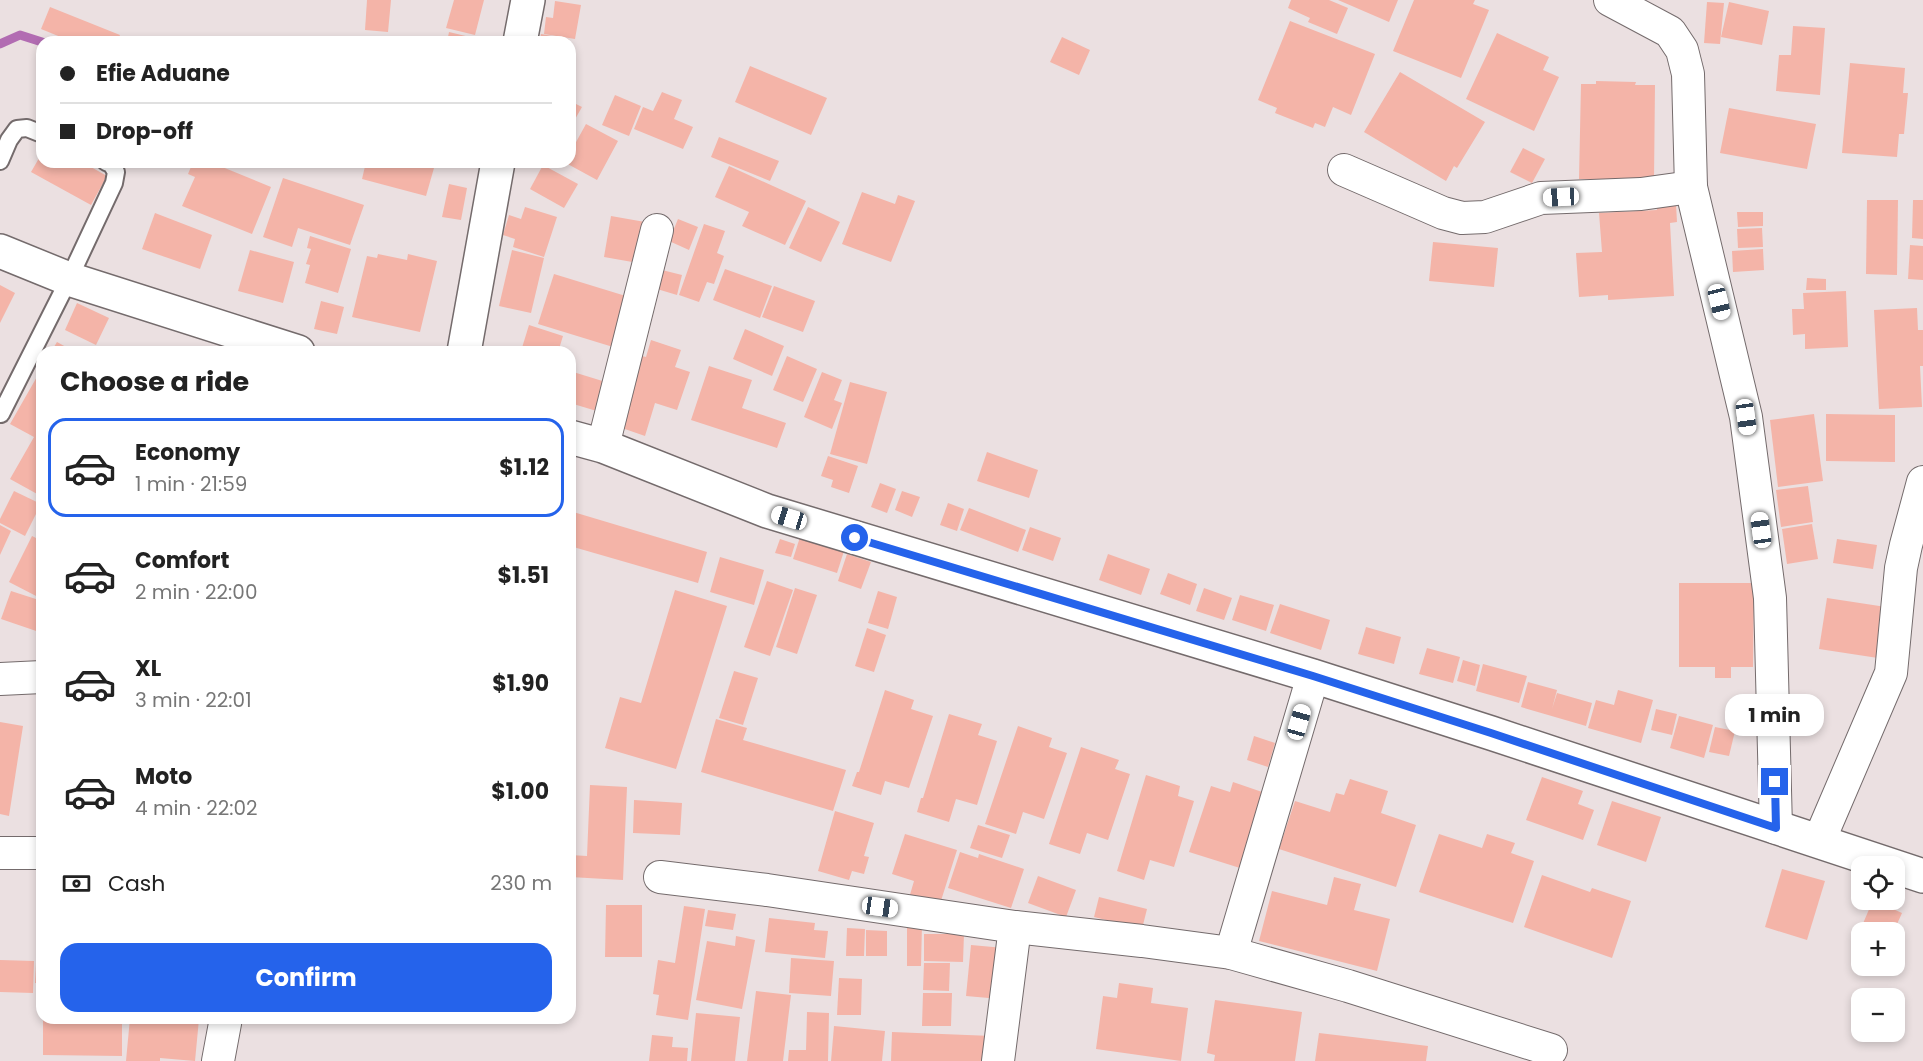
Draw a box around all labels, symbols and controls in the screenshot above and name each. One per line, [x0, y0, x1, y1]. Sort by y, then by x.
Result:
text: Efie Aduane [96, 58, 230, 89]
text: Drop-off [96, 116, 193, 147]
car [1543, 187, 1579, 207]
car [1706, 282, 1732, 322]
text: Choose a ride [60, 363, 249, 400]
car [1735, 398, 1757, 436]
text: Economy [135, 437, 240, 468]
icon: car [63, 441, 117, 495]
text: $1.12 [499, 452, 549, 483]
text: 1 min · 21:59 [135, 470, 247, 498]
car [769, 504, 809, 532]
car [1750, 511, 1772, 549]
route start [841, 524, 868, 551]
text: Comfort [135, 545, 229, 576]
icon: car [63, 549, 117, 603]
text: $1.51 [497, 560, 549, 591]
text: 2 min · 22:00 [135, 578, 257, 606]
text: XL [135, 653, 161, 684]
icon: car [63, 657, 117, 711]
text: $1.90 [492, 668, 549, 699]
text: 3 min · 22:01 [135, 686, 252, 714]
callout: 1 min [1726, 695, 1824, 737]
text: 1 min [1748, 701, 1801, 729]
car [1285, 702, 1313, 742]
text: Moto [135, 761, 192, 792]
icon: car [63, 765, 117, 819]
route end [1761, 768, 1788, 795]
text: $1.00 [491, 776, 549, 807]
text: 4 min · 22:02 [135, 794, 257, 822]
map controls [1851, 856, 1905, 1042]
button: locate [1851, 856, 1905, 910]
icon: cash [60, 867, 93, 900]
text: Cash [108, 868, 165, 899]
text: 230 m [490, 869, 552, 897]
car [861, 896, 899, 918]
button: + [1851, 922, 1905, 976]
button: Confirm [60, 943, 552, 1012]
button: − [1851, 988, 1905, 1042]

